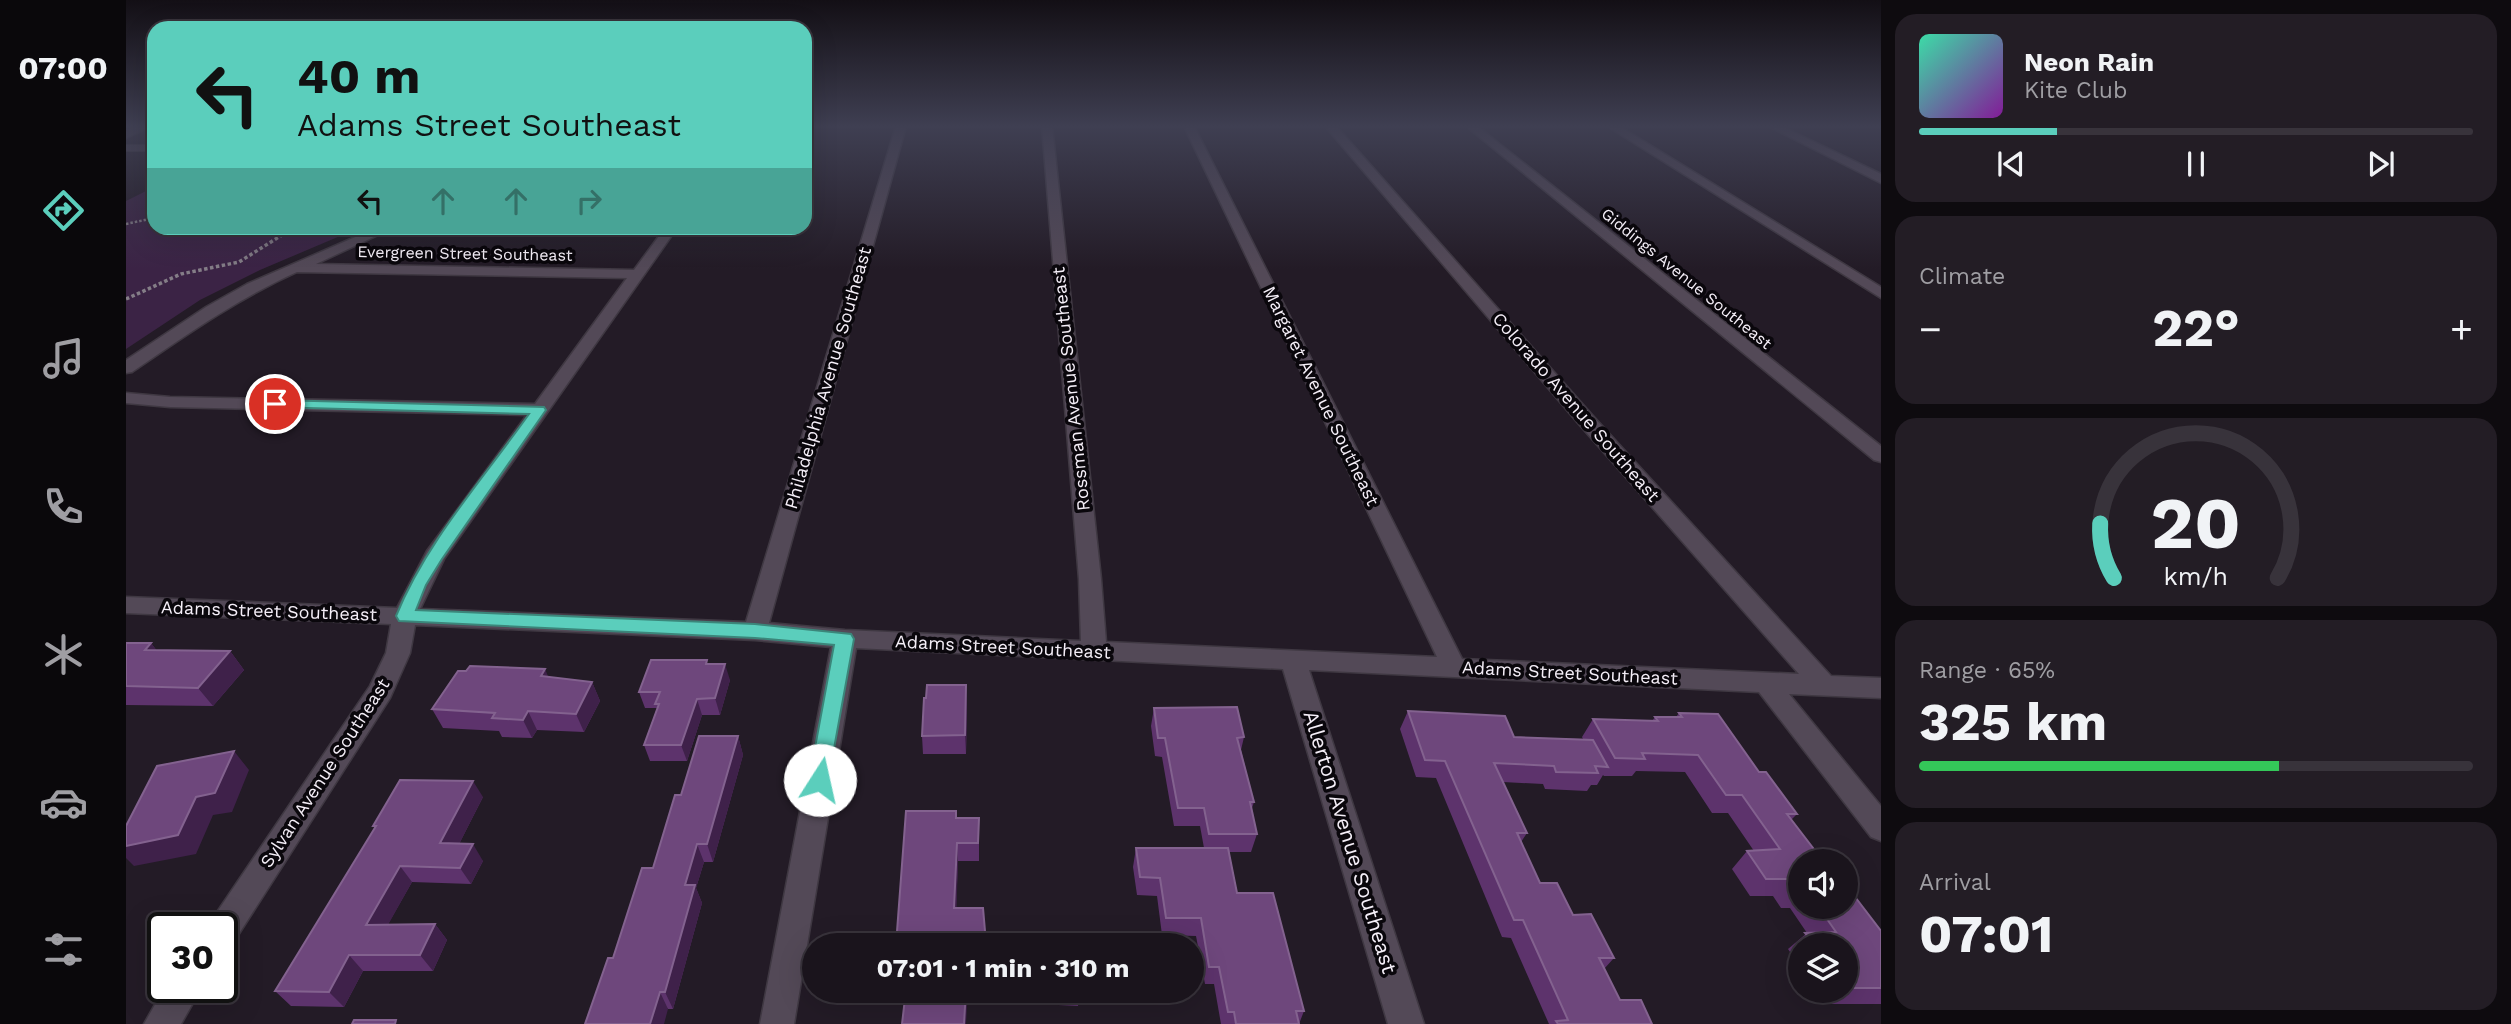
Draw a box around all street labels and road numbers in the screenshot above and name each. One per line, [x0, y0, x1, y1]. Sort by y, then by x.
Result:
street label: Giddings Avenue Southeast [1598, 204, 1776, 353]
street label: Evergreen Street Southeast [357, 242, 573, 265]
street label: Philadelphia Avenue Southeast [780, 244, 875, 511]
street label: Rossman Avenue Southeast [1047, 266, 1094, 512]
street label: Margaret Avenue Southeast [1259, 283, 1384, 509]
street label: Colorado Avenue Southeast [1488, 308, 1665, 506]
street label: Adams Street Southeast [161, 596, 378, 625]
street label: Adams Street Southeast [895, 630, 1112, 663]
street label: Adams Street Southeast [1462, 656, 1679, 689]
street label: Sylvan Avenue Southeast [256, 674, 394, 871]
street label: Allerton Avenue Southeast [1299, 707, 1402, 977]

